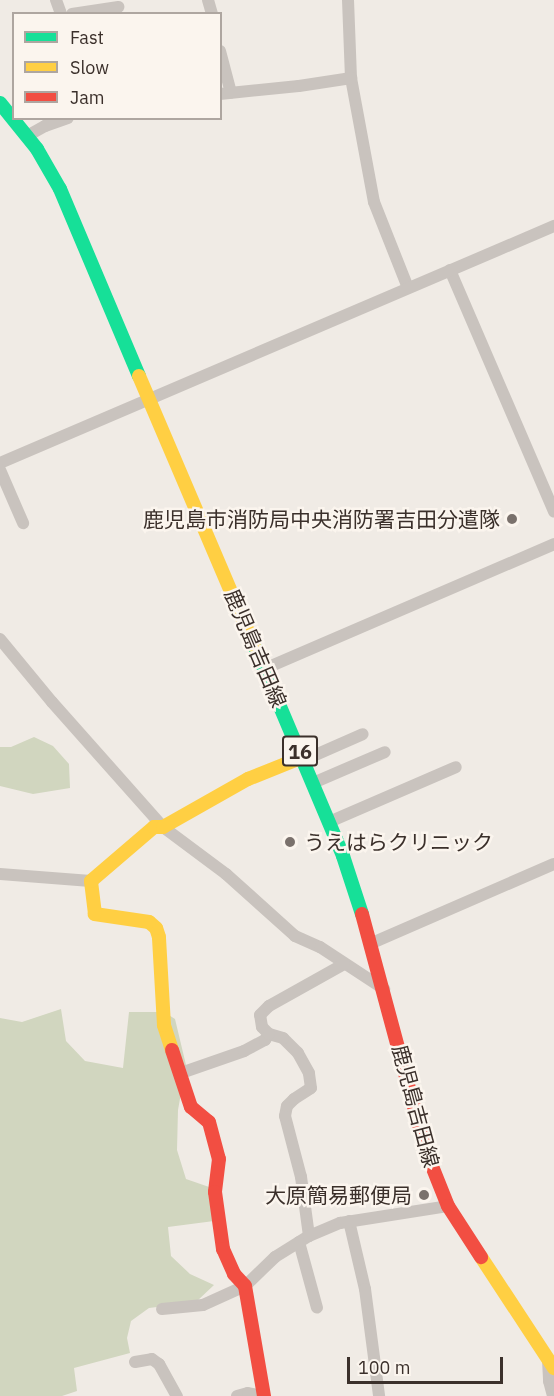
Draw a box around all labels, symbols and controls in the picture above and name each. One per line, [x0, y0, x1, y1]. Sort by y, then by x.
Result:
legend [12, 12, 222, 120]
text: Fast [70, 26, 104, 49]
text: Slow [70, 56, 109, 79]
text: Jam [70, 86, 105, 109]
place label: 鹿児島市消防局中央消防署吉田分遣隊 [143, 506, 500, 532]
marker: 鹿児島市消防局中央消防署吉田分遣隊 [505, 512, 519, 526]
street label: 鹿児島吉田線 [220, 585, 292, 711]
road number: 16 [282, 734, 318, 768]
place label: うえはらクリニック [304, 829, 493, 855]
marker: うえはらクリニック [281, 833, 299, 851]
street label: 鹿児島吉田線 [388, 1042, 444, 1170]
place label: 大原簡易郵便局 [265, 1182, 412, 1208]
marker: 大原簡易郵便局 [417, 1188, 431, 1202]
scale bar [350, 1345, 506, 1383]
text: 100 m [358, 1356, 410, 1379]

